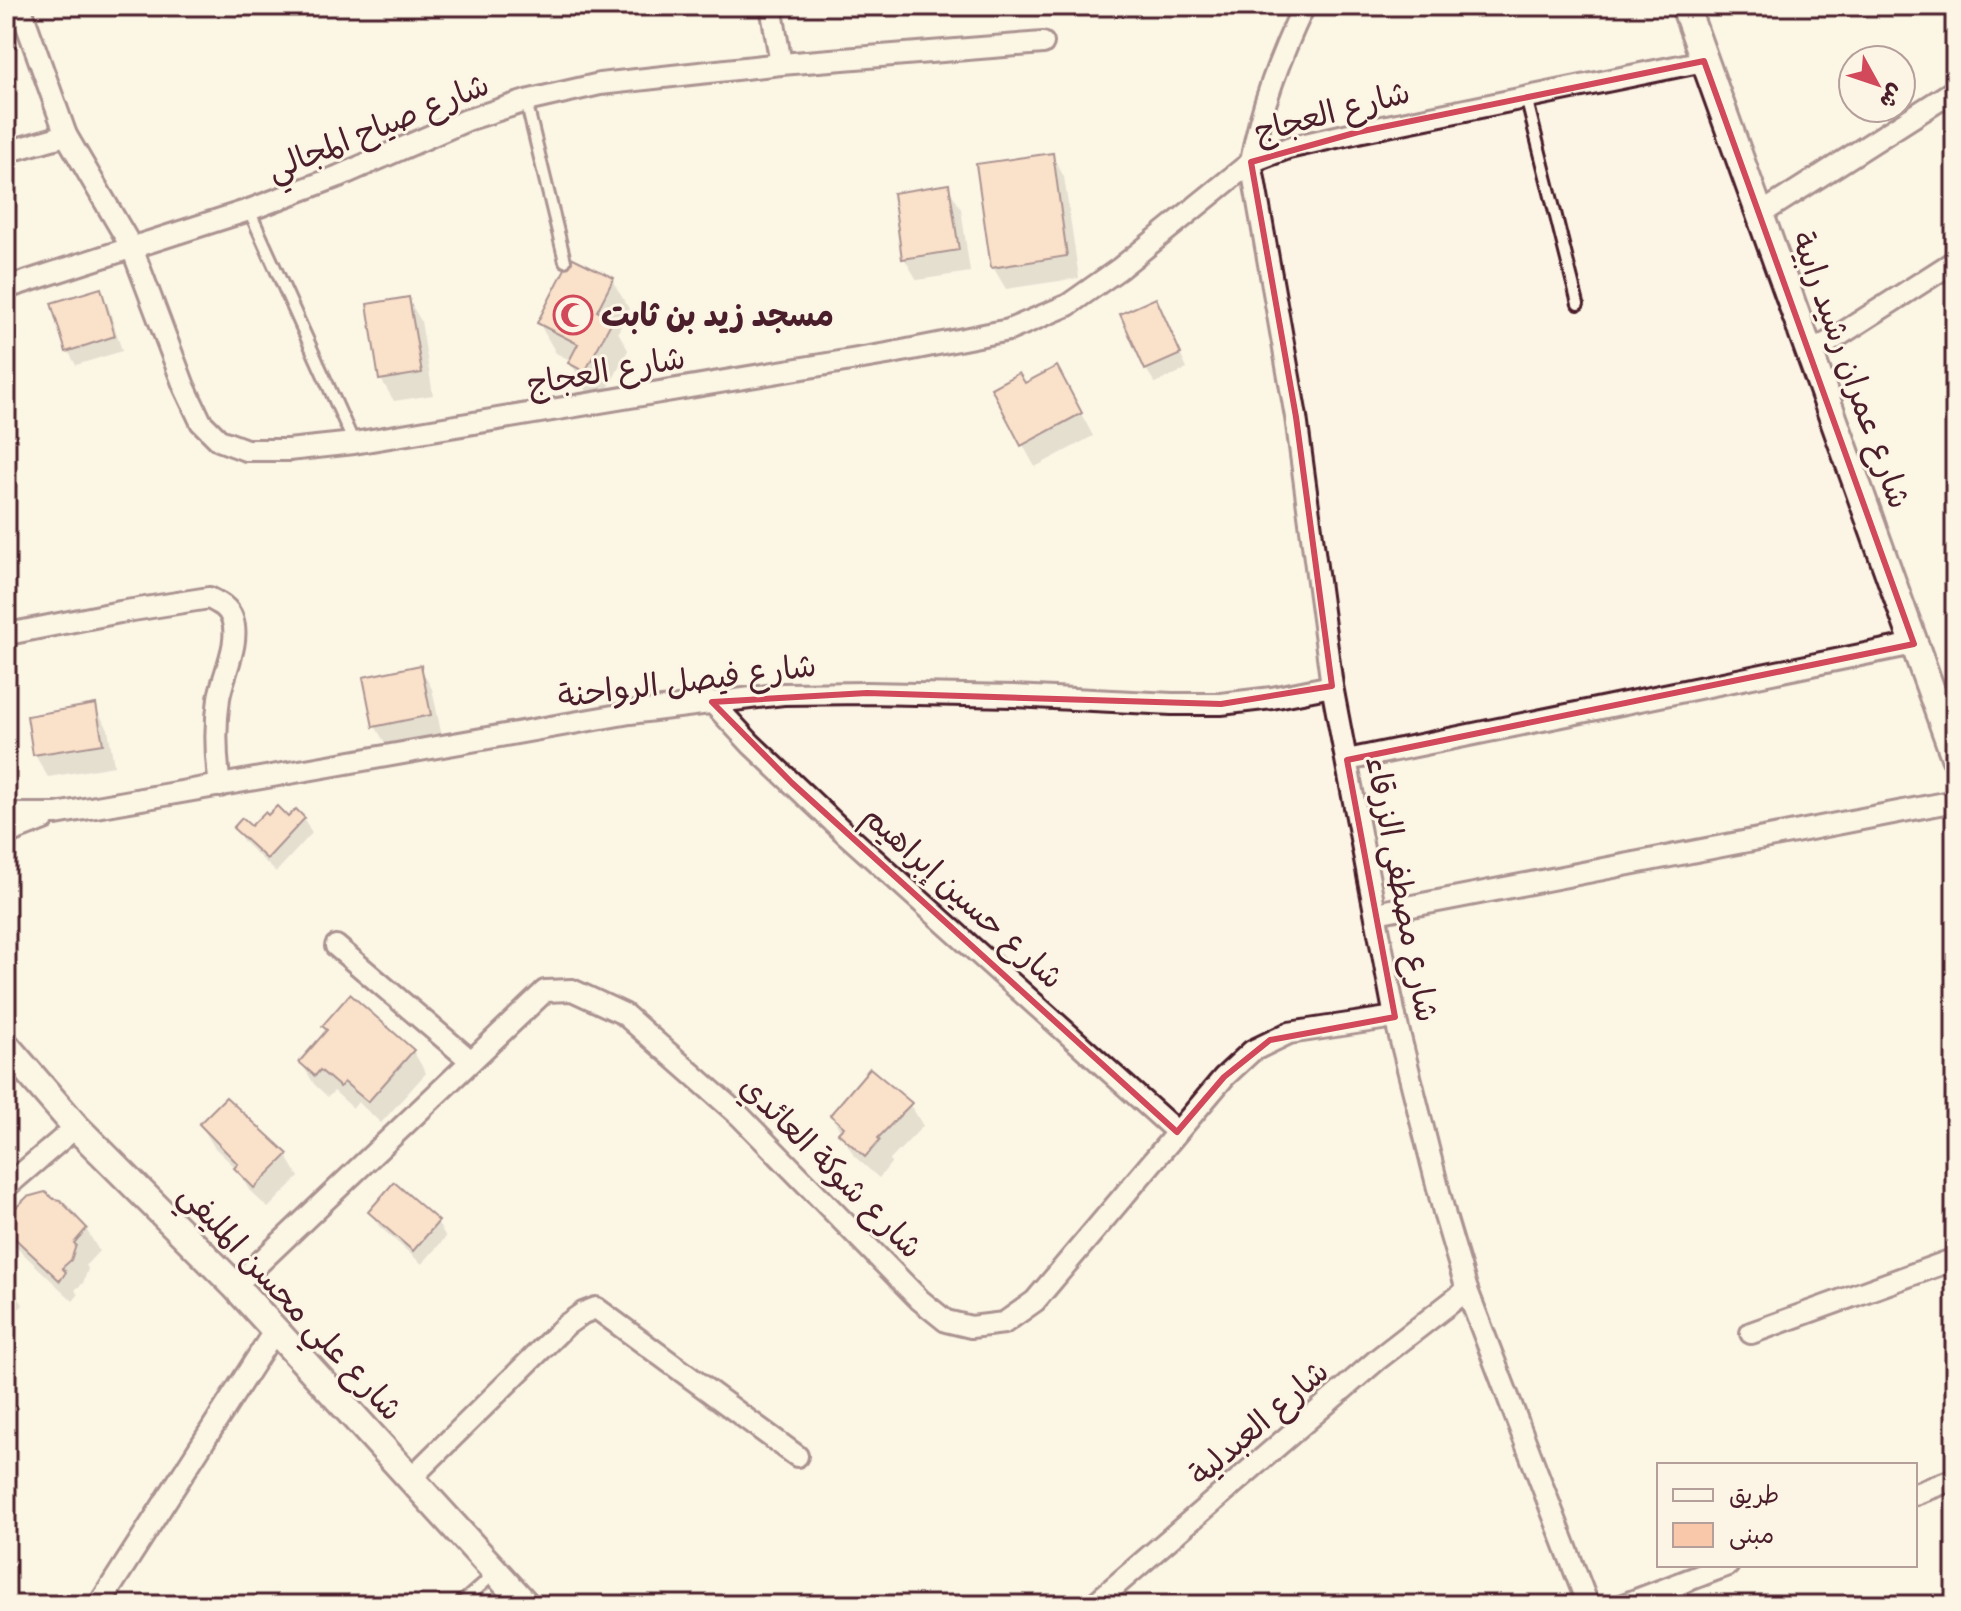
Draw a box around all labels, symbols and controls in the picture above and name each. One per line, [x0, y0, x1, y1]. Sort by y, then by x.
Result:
north arrow [1837, 44, 1917, 124]
street label: شارع صياح المجالي [261, 64, 498, 197]
street label: شارع العجاج [1249, 71, 1415, 154]
text: ش [1873, 78, 1910, 114]
street label: شارع عمران رشيد رابية [1780, 226, 1920, 515]
mosque icon: مسجد زيد بن ثابت [552, 294, 594, 336]
place label: مسجد زيد بن ثابت [601, 295, 834, 336]
street label: شارع العجاج [524, 337, 689, 407]
street label: شارع فيصل الرواحنة [555, 645, 819, 719]
street label: شارع مصطفى الزرقاء [1354, 753, 1448, 1026]
street label: شارع حسين إبراهيم [852, 796, 1072, 1000]
street label: شارع شوكة العائدي [729, 1067, 931, 1269]
street label: شارع علي محسن المليفي [165, 1174, 412, 1434]
street label: شارع العبدلية [1181, 1351, 1339, 1496]
legend [1657, 1463, 1917, 1567]
text: طريق [1729, 1480, 1779, 1510]
text: مبنى [1729, 1520, 1774, 1550]

